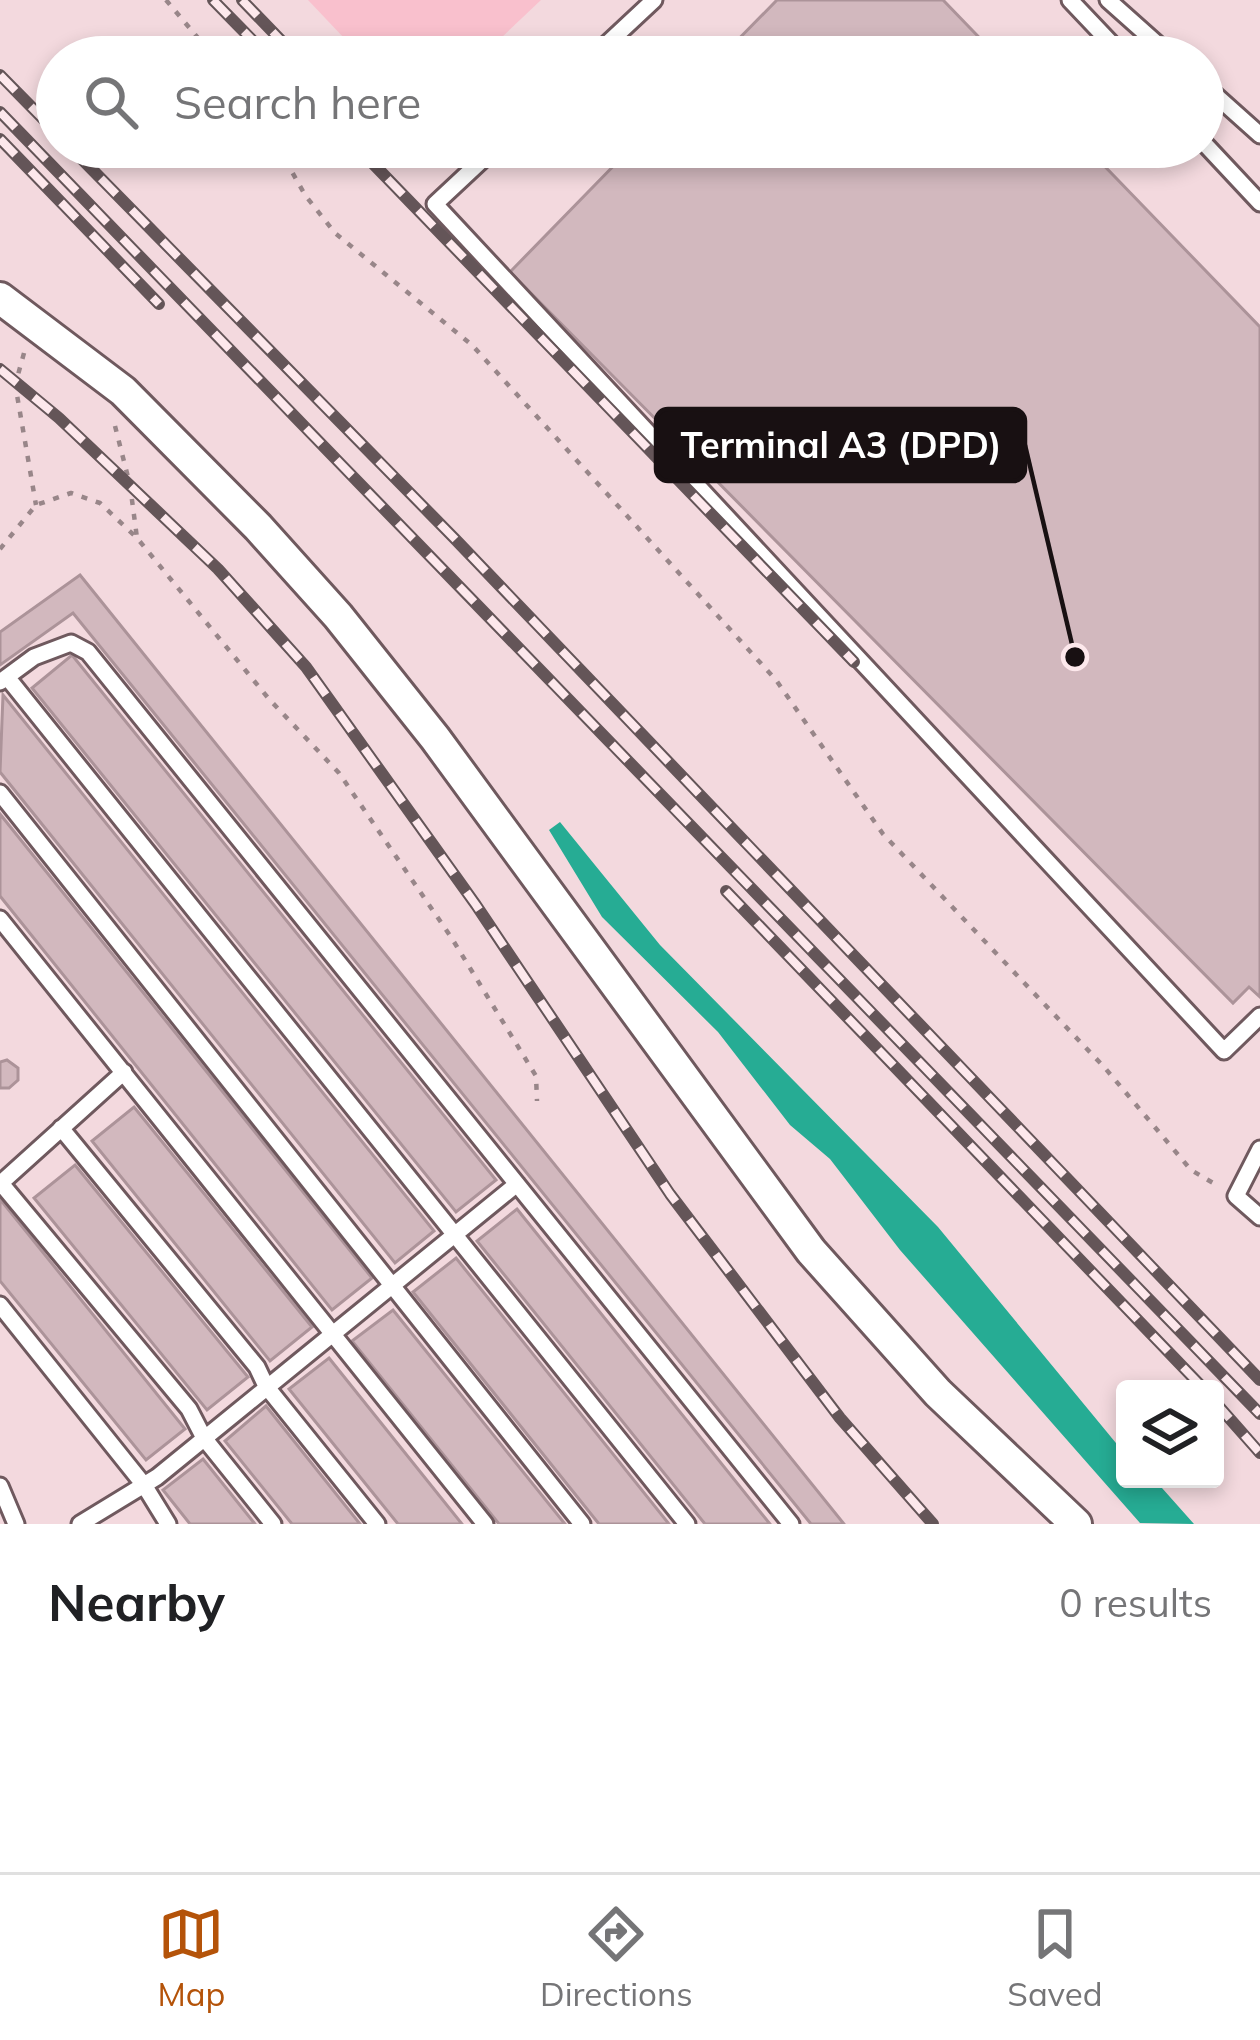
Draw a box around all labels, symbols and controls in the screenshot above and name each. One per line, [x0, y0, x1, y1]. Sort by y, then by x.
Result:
search box [36, 36, 1224, 168]
icon: search [78, 69, 144, 135]
text: Search here [174, 74, 421, 130]
callout: Terminal A3 (DPD) [656, 409, 1025, 481]
text: Terminal A3 (DPD) [680, 422, 1002, 467]
map controls [1116, 1380, 1224, 1488]
button: layers [1116, 1380, 1224, 1488]
text: Nearby [48, 1570, 225, 1634]
text: 0 results [1059, 1578, 1212, 1627]
tab: Map [157, 1901, 225, 2014]
tab: Directions [540, 1901, 693, 2014]
tab: Saved [1007, 1901, 1103, 2014]

